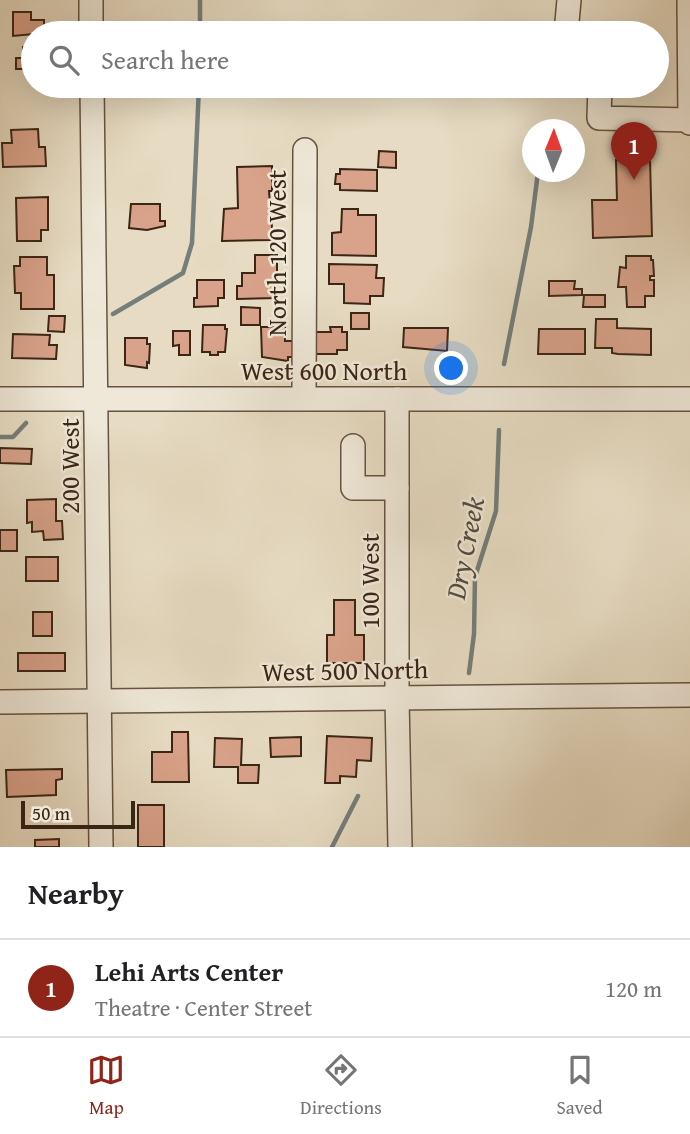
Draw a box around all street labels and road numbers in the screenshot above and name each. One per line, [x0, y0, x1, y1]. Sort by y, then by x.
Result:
street label: North 120 West [257, 170, 296, 336]
street label: West 600 North [241, 351, 408, 390]
street label: 200 West [50, 418, 89, 514]
street label: 100 West [350, 533, 389, 629]
street label: West 500 North [261, 649, 429, 691]

